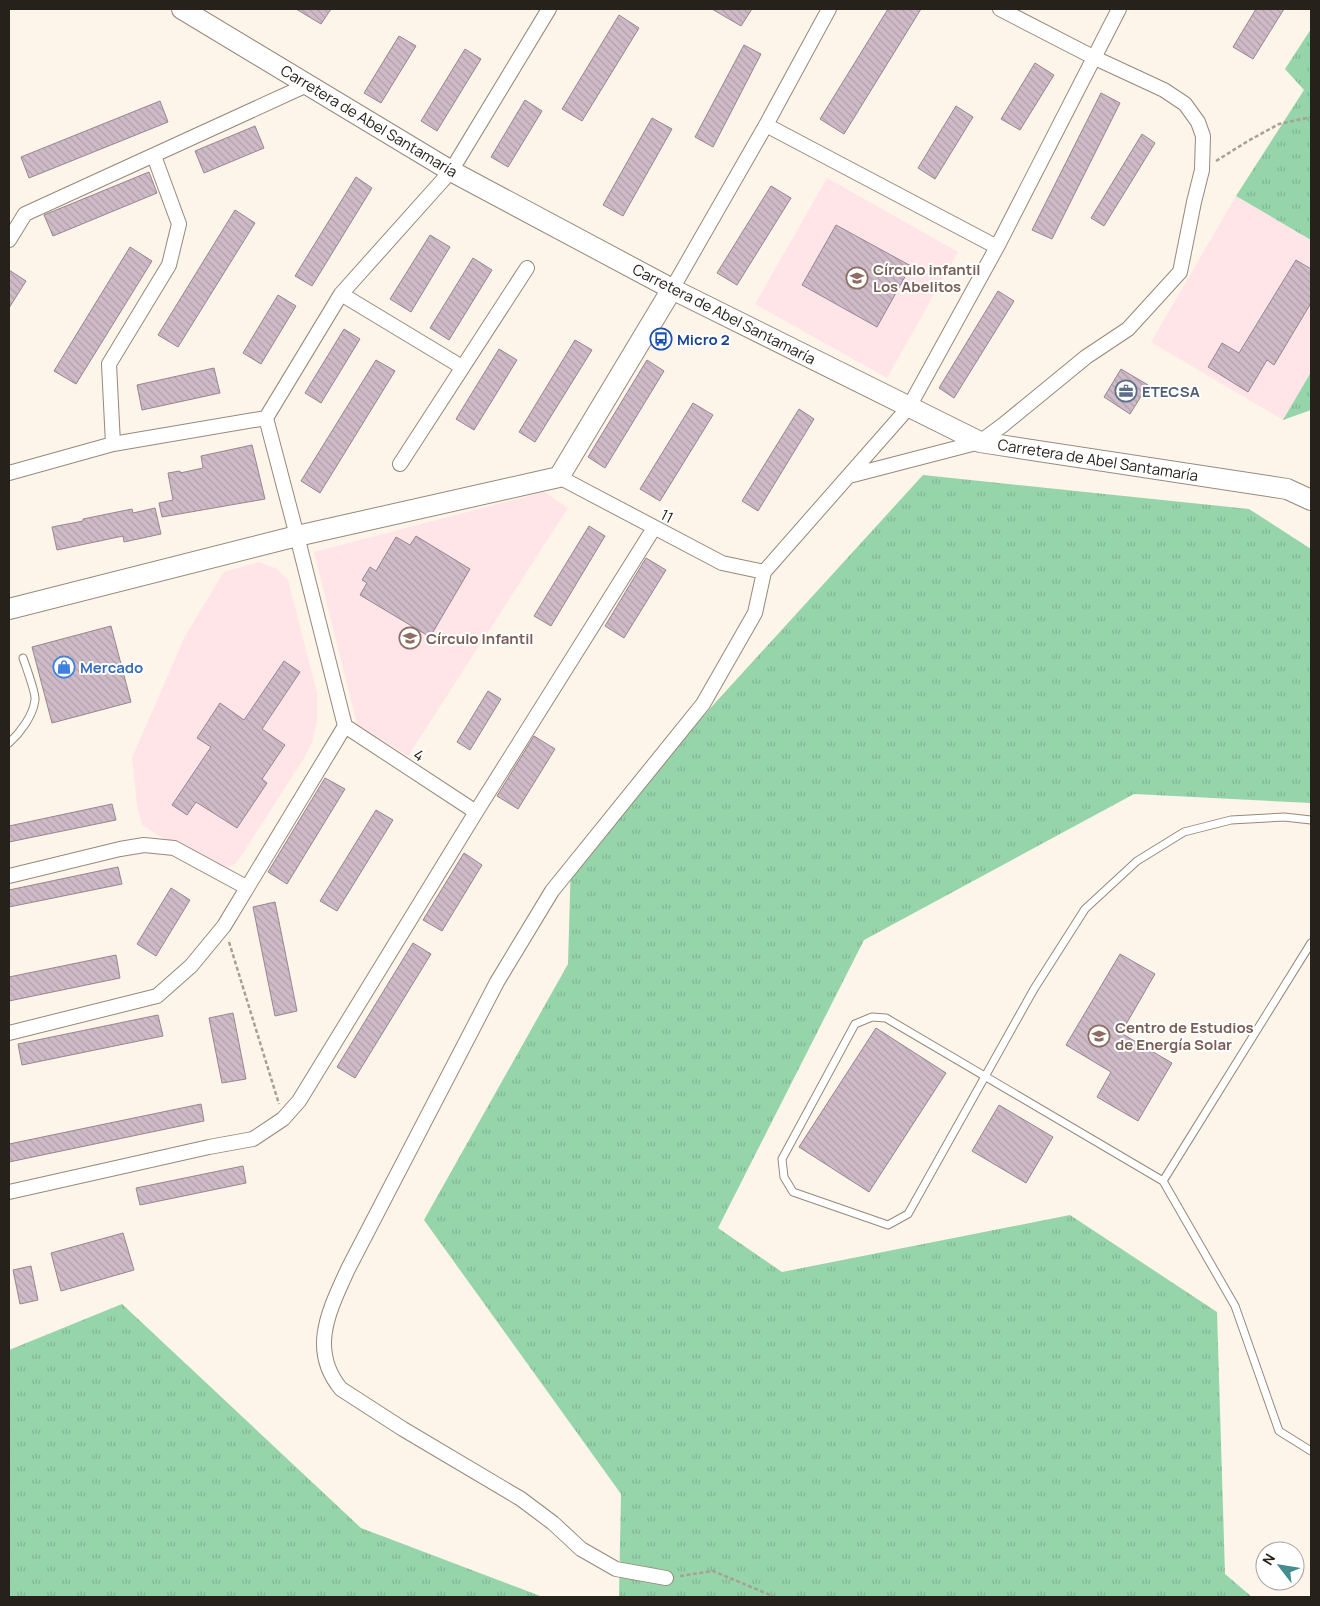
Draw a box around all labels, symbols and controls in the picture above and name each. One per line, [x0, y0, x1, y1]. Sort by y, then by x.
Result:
street label: Carretera de Abel Santamaría [277, 60, 461, 182]
street label: Carretera de Abel Santamaría [629, 259, 819, 369]
place label: Círculo infantil Los Abelitos [873, 259, 981, 297]
school or university icon: Círculo infantil Los Abelitos [845, 266, 869, 290]
bus stop icon: Micro 2 [649, 327, 673, 351]
place label: Micro 2 [677, 329, 730, 350]
office icon: ETECSA [1114, 379, 1138, 403]
place label: ETECSA [1142, 381, 1200, 402]
street label: Carretera de Abel Santamaría [996, 434, 1200, 486]
street label: 11 [657, 504, 677, 528]
school or university icon: Círculo Infantil [398, 626, 422, 650]
place label: Círculo Infantil [426, 628, 534, 649]
shop icon: Mercado [52, 655, 76, 679]
place label: Mercado [80, 657, 143, 678]
street label: 4 [410, 744, 429, 766]
place label: Centro de Estudios de Energía Solar [1115, 1017, 1254, 1055]
school or university icon: Centro de Estudios de Energía Solar [1087, 1024, 1111, 1048]
north arrow [1255, 1541, 1305, 1591]
text: N [1258, 1550, 1279, 1568]

